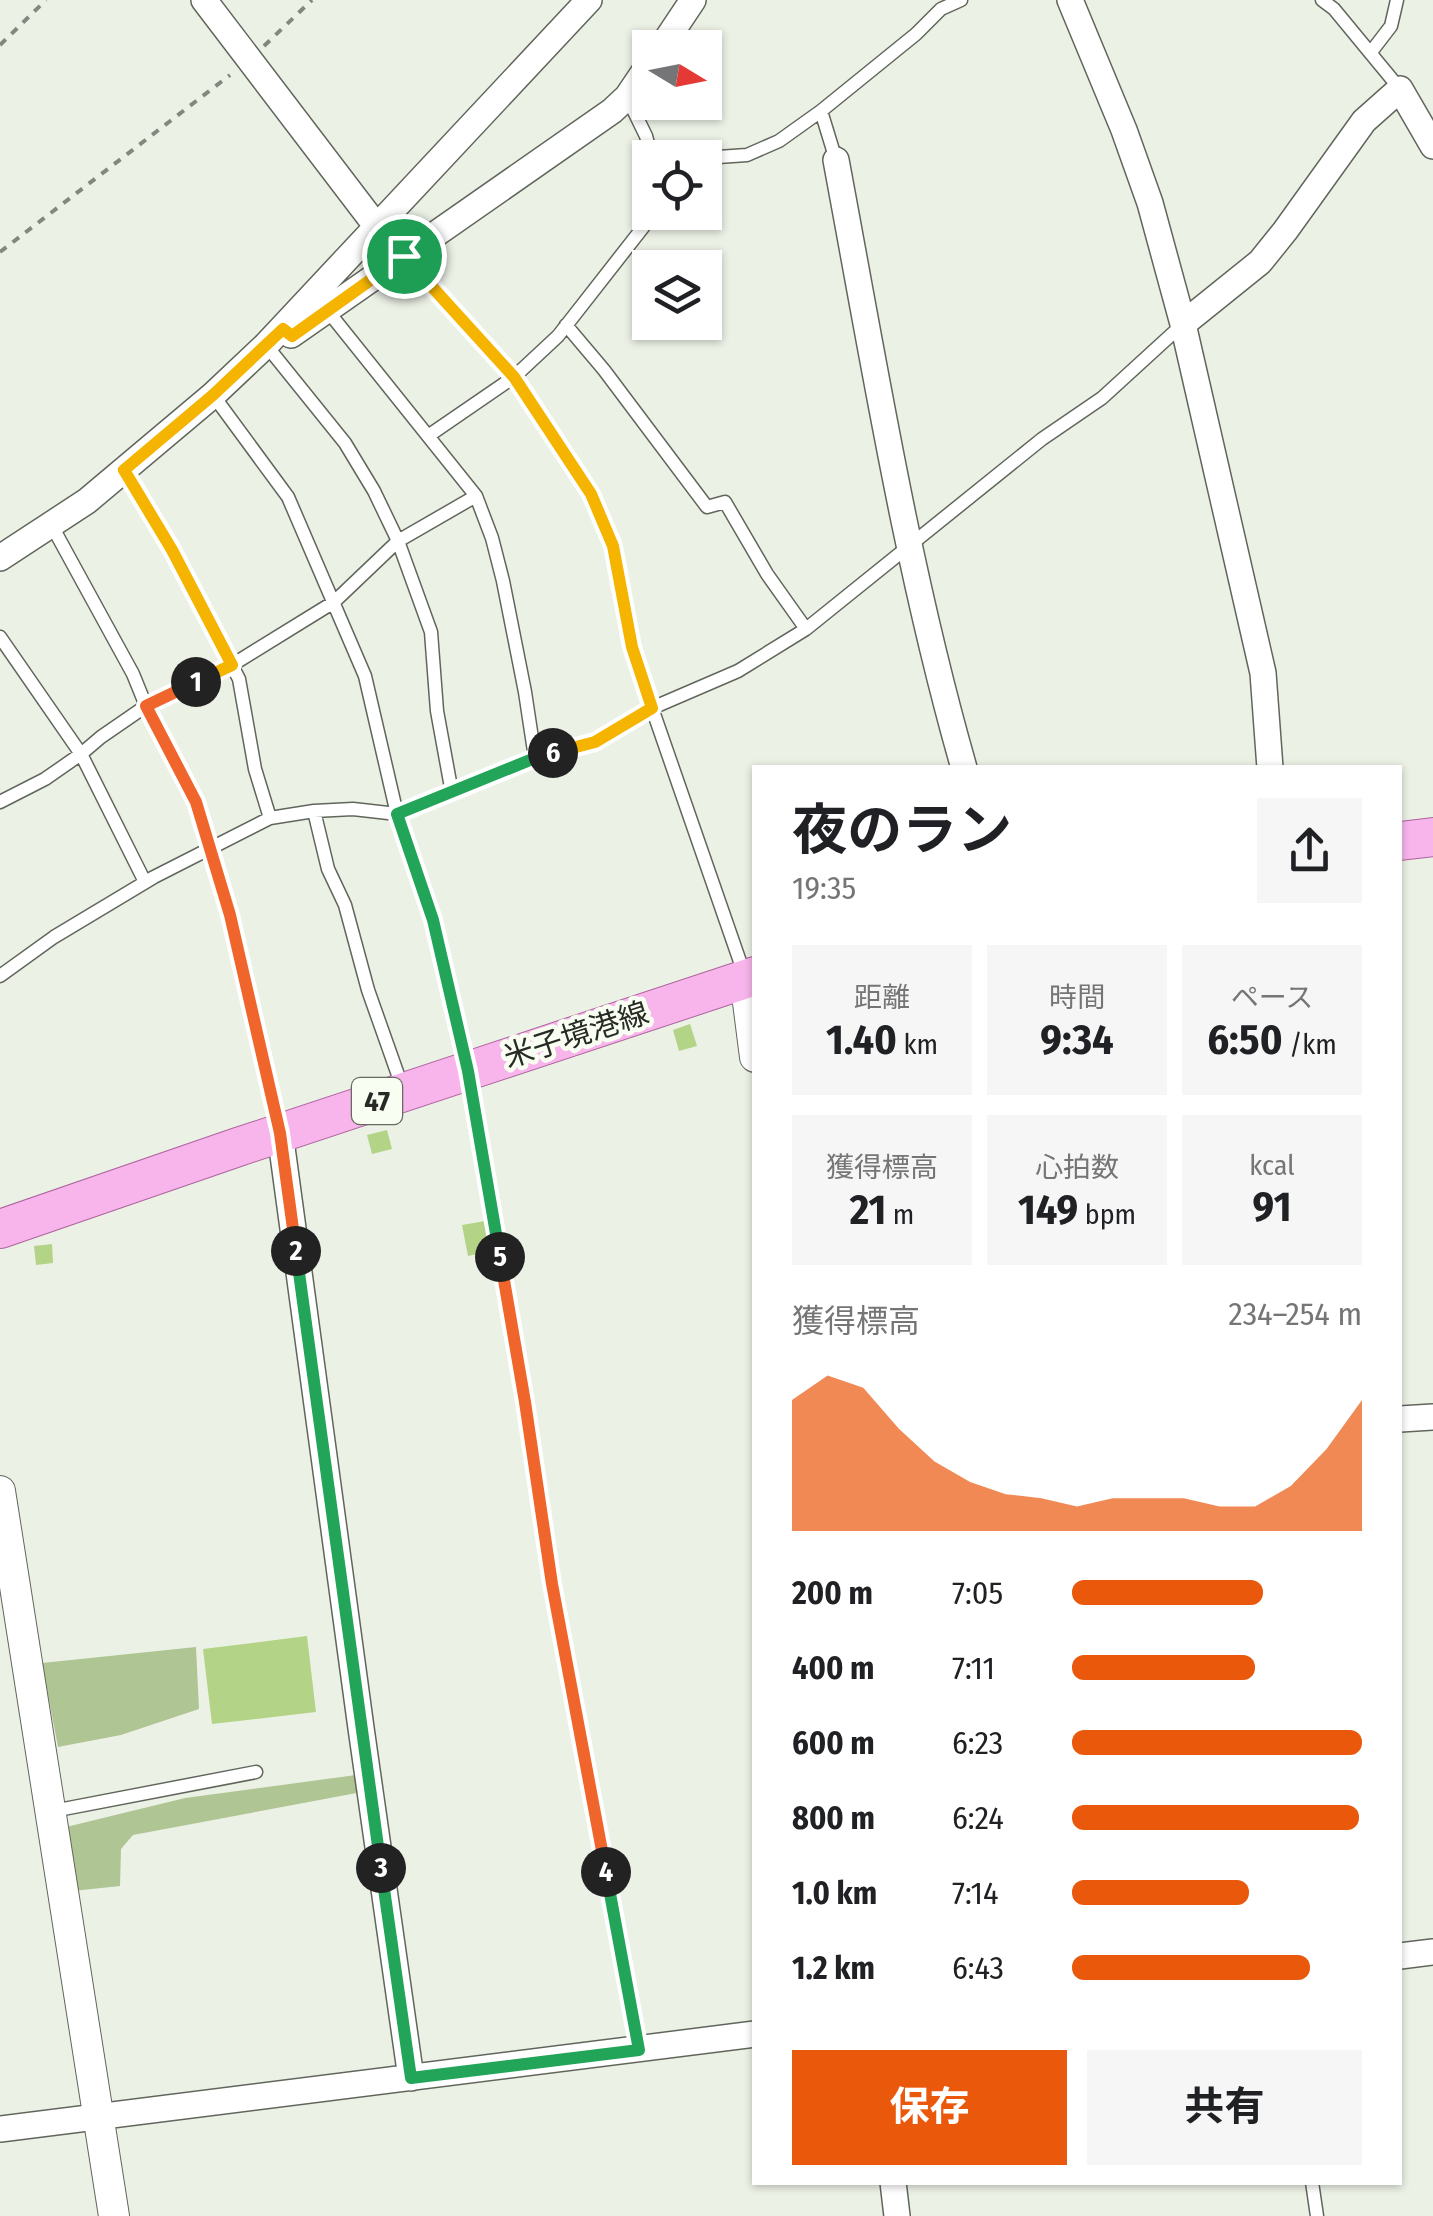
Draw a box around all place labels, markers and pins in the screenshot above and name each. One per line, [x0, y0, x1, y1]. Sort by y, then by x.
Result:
pin [362, 214, 447, 299]
pin: 1 [171, 657, 221, 707]
pin: 6 [528, 728, 578, 778]
pin: 2 [271, 1226, 321, 1276]
pin: 5 [475, 1232, 525, 1282]
pin: 3 [356, 1843, 406, 1893]
pin: 4 [581, 1847, 631, 1897]

